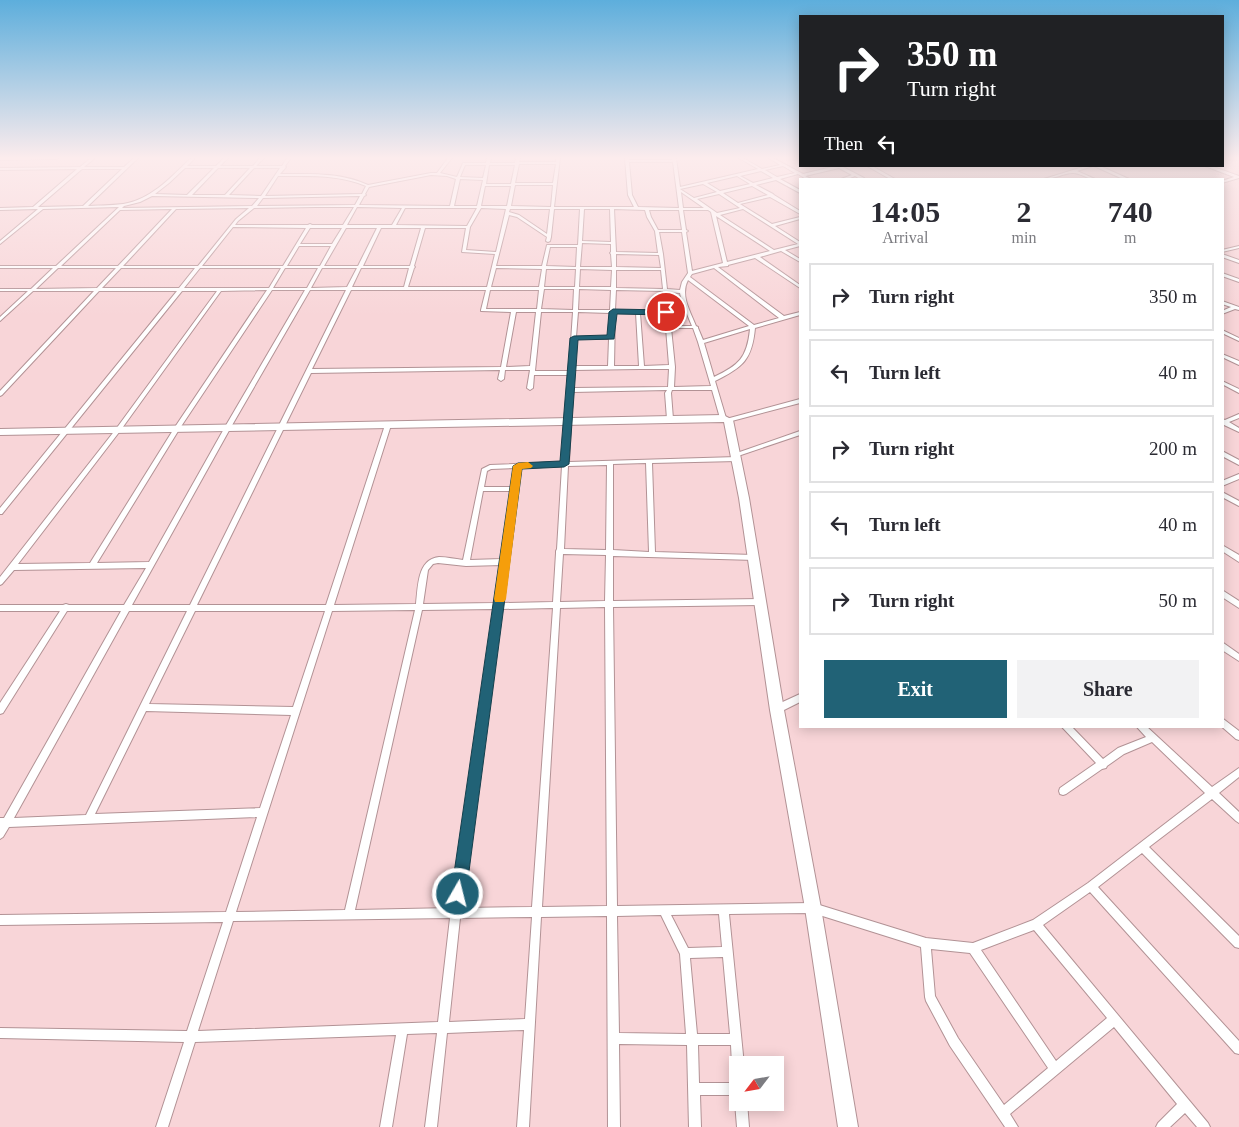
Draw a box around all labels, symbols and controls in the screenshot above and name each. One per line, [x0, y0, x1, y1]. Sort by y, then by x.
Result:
icon: right [824, 35, 889, 100]
text: 350 m [907, 35, 997, 74]
text: Turn right [907, 76, 996, 101]
icon: left [873, 130, 901, 158]
text: Then [824, 133, 863, 154]
text: 14:05 [870, 195, 940, 228]
text: 2 [1016, 195, 1031, 228]
text: 740 [1108, 195, 1153, 228]
text: Arrival [882, 229, 928, 246]
text: min [1012, 229, 1036, 246]
text: m [1124, 229, 1136, 246]
icon: right [826, 283, 854, 311]
text: Turn right [869, 286, 954, 307]
text: 350 m [1149, 286, 1197, 307]
pin [645, 291, 687, 333]
icon: arrive [652, 298, 680, 326]
icon: left [826, 359, 854, 387]
text: Turn left [869, 362, 941, 383]
text: 40 m [1158, 362, 1197, 383]
icon: right [826, 435, 854, 463]
text: Turn right [869, 438, 954, 459]
text: 200 m [1149, 438, 1197, 459]
icon: left [826, 511, 854, 539]
text: Turn left [869, 514, 941, 535]
text: 40 m [1158, 514, 1197, 535]
icon: right [826, 587, 854, 615]
text: Turn right [869, 590, 954, 611]
text: 50 m [1158, 590, 1197, 611]
button: Exit [824, 660, 1007, 718]
button: Share [1017, 660, 1199, 718]
position arrow [431, 867, 483, 919]
north arrow [729, 1056, 784, 1111]
map controls [729, 1056, 784, 1111]

